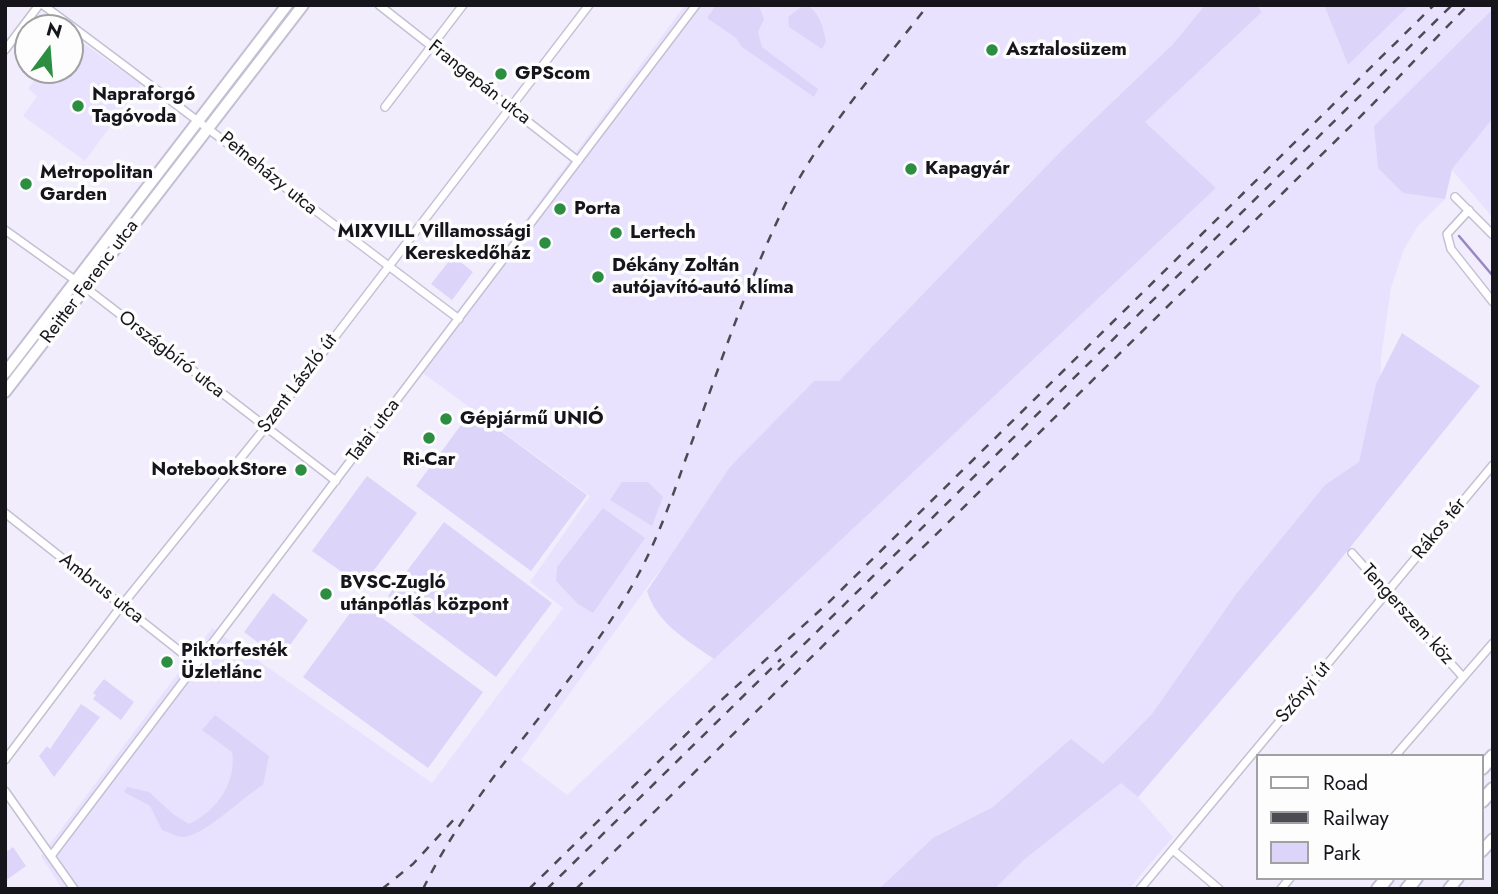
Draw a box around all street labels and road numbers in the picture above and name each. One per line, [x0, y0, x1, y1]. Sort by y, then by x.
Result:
street label: Frangepán utca [423, 36, 535, 130]
street label: Petneházy utca [215, 128, 321, 220]
street label: Reitter Ferenc utca [36, 216, 144, 348]
street label: Országbíró utca [113, 306, 229, 404]
street label: Szent László út [253, 330, 343, 438]
street label: Tatai utca [343, 395, 405, 467]
street label: Rákos tér [1408, 494, 1472, 564]
street label: Ambrus utca [54, 549, 148, 629]
street label: Tengerszem köz [1356, 560, 1458, 670]
street label: Szőnyi út [1272, 658, 1336, 728]

